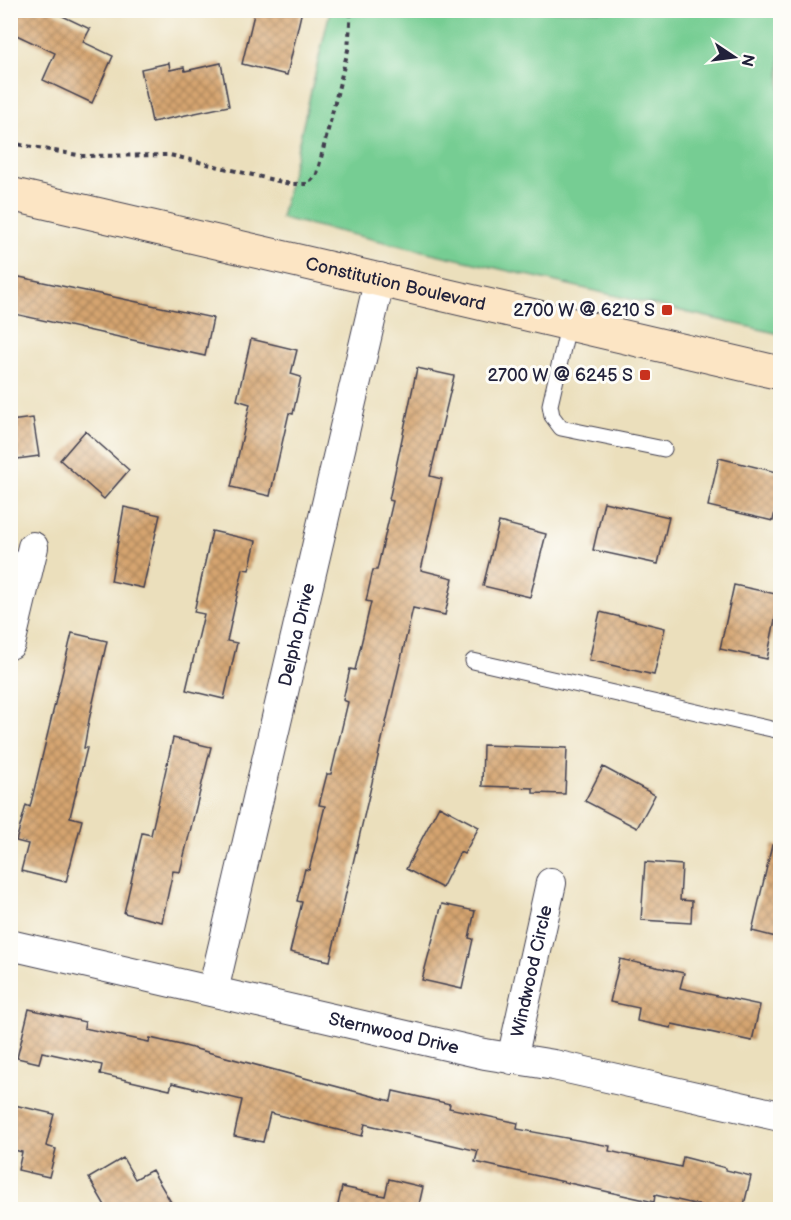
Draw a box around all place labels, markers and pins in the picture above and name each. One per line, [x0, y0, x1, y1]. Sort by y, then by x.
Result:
place label: 2700 W @ 6210 S [513, 300, 655, 321]
marker: 2700 W @ 6210 S [660, 303, 674, 317]
place label: 2700 W @ 6245 S [487, 365, 633, 386]
marker: 2700 W @ 6245 S [638, 368, 652, 382]

